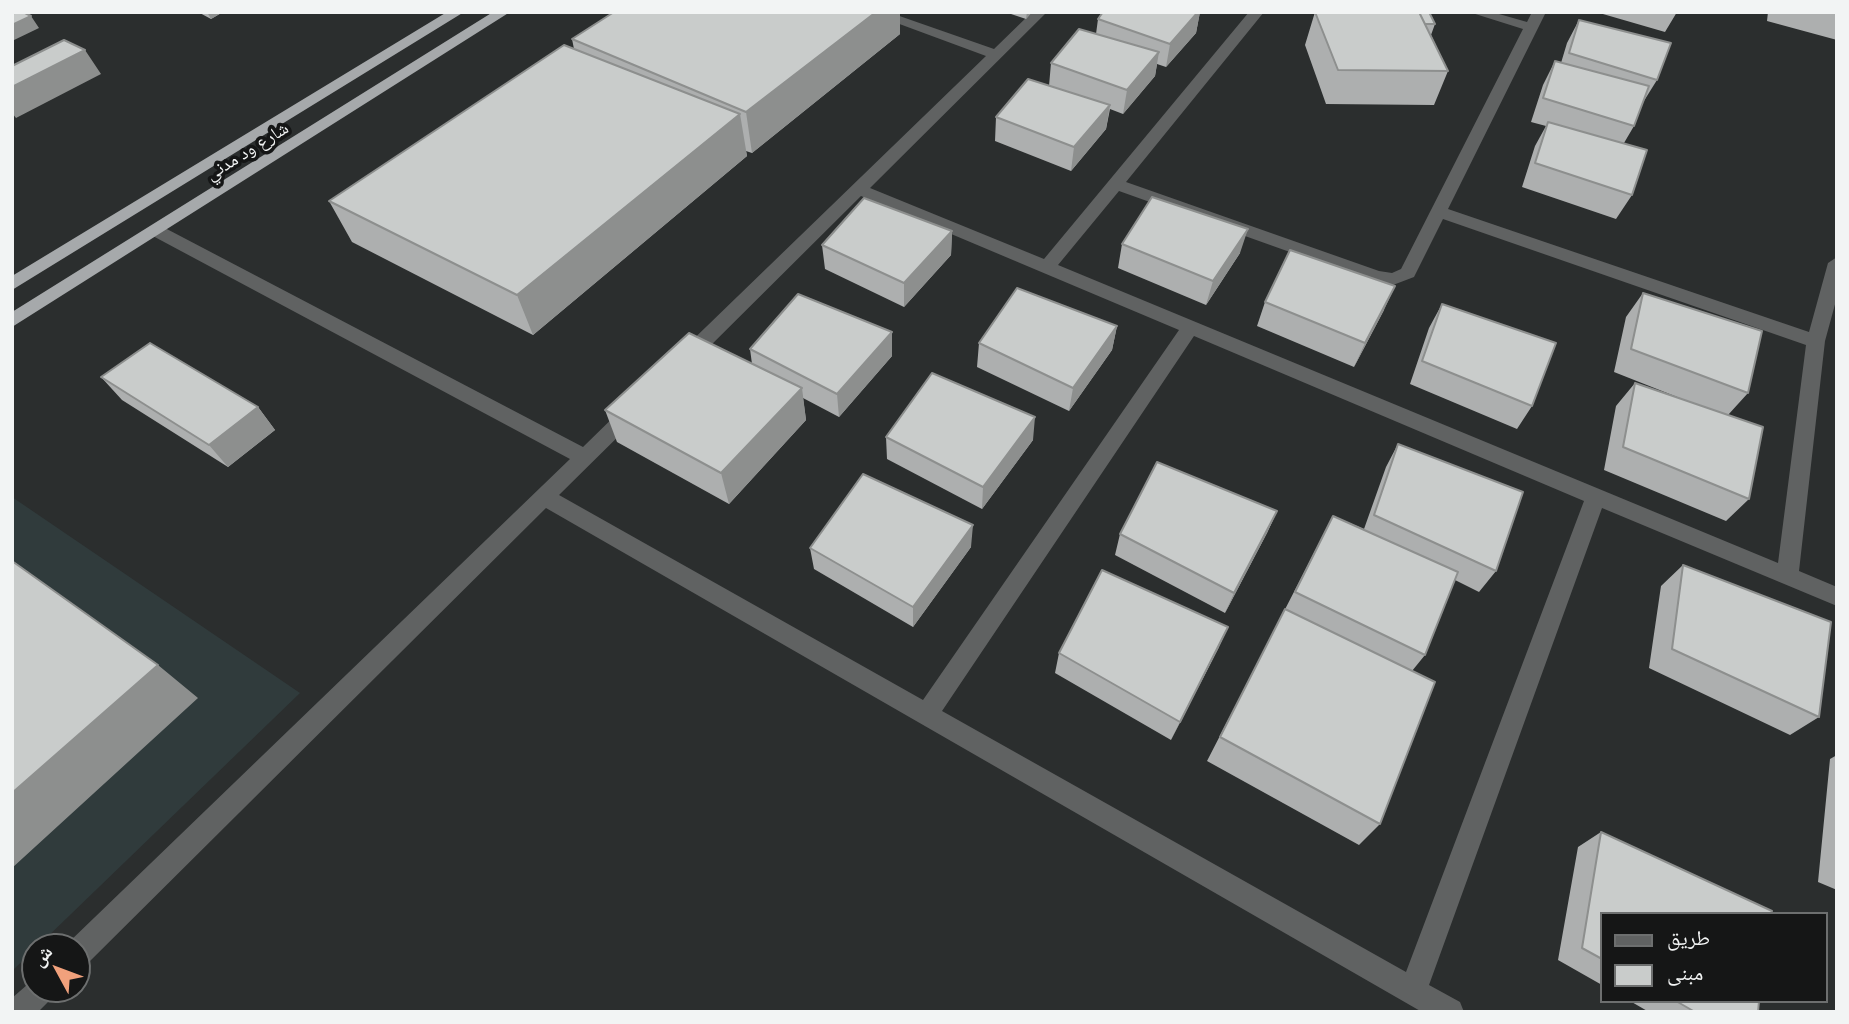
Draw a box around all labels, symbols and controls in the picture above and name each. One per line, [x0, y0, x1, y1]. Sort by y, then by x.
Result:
street label: شارع ود مدني [202, 117, 292, 185]
legend [1601, 912, 1828, 1003]
text: طريق [1667, 924, 1710, 949]
north arrow [21, 933, 91, 1003]
text: ش [26, 940, 57, 970]
text: مبنى [1667, 959, 1703, 984]

